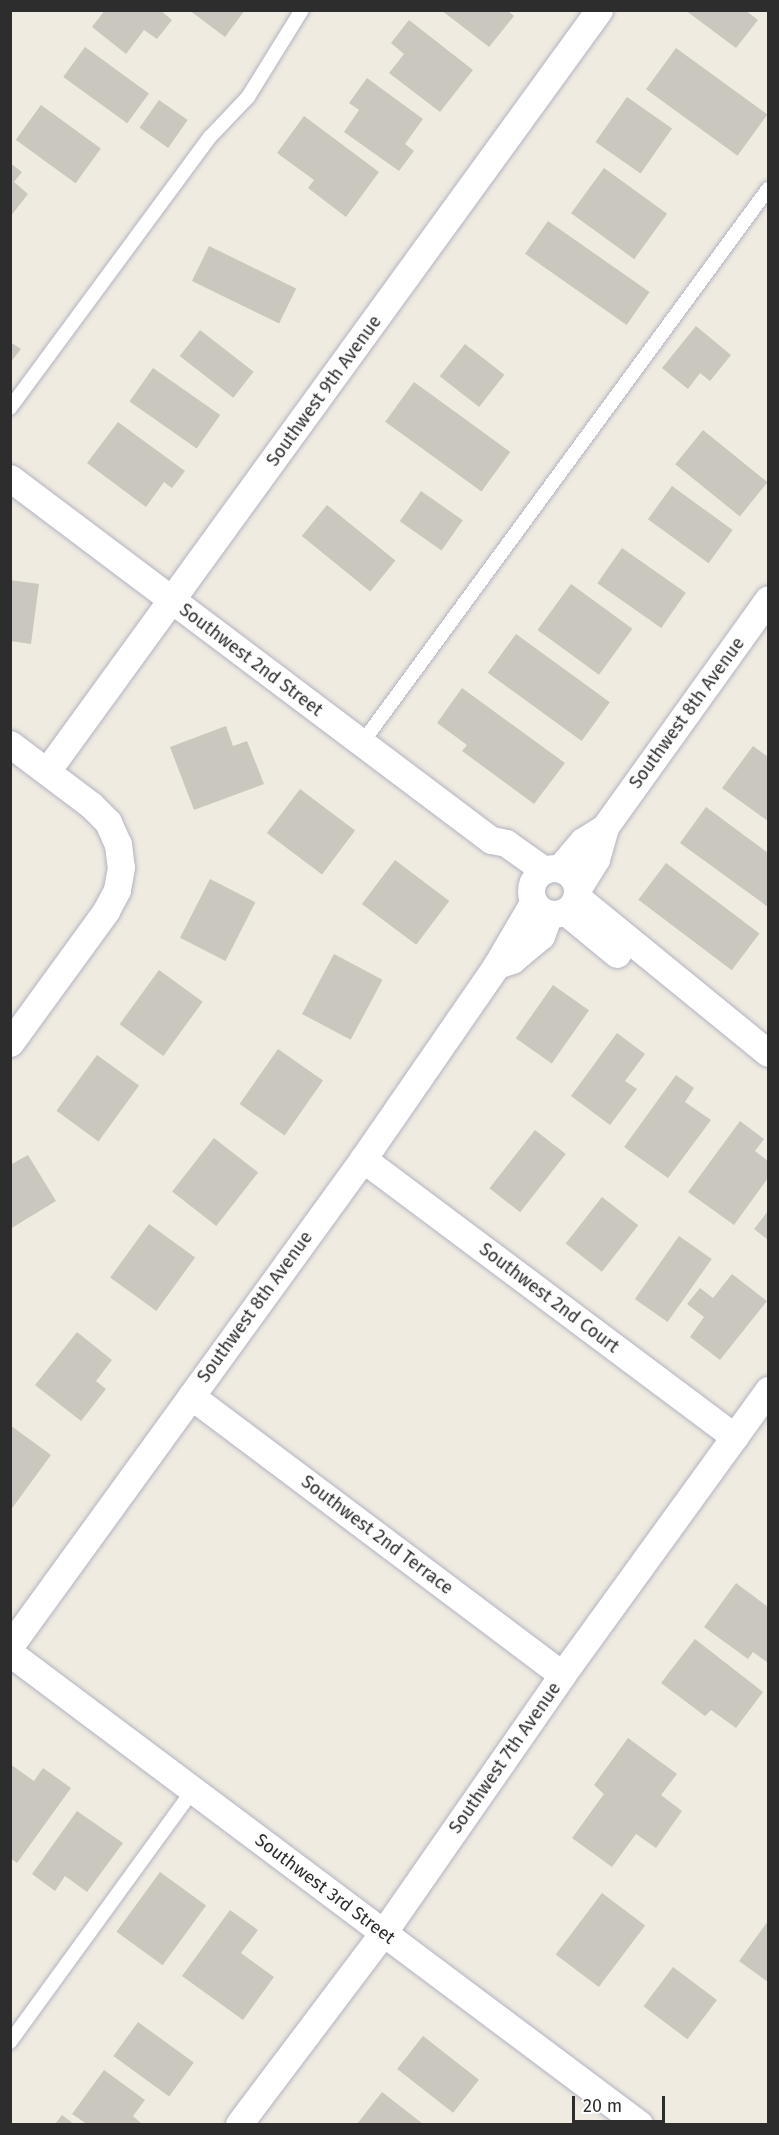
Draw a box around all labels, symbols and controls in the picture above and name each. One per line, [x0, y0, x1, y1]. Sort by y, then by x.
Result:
street label: Southwest 9th Avenue [262, 311, 386, 471]
street label: Southwest 2nd Street [175, 599, 327, 721]
street label: Southwest 8th Avenue [625, 633, 749, 793]
street label: Southwest 8th Avenue [193, 1227, 317, 1387]
street label: Southwest 2nd Court [475, 1238, 623, 1358]
street label: Southwest 2nd Terrace [297, 1471, 457, 1599]
street label: Southwest 7th Avenue [445, 1678, 565, 1838]
street label: Southwest 3rd Street [251, 1829, 399, 1949]
scale bar [575, 2084, 668, 2122]
text: 20 m [583, 2095, 622, 2117]

